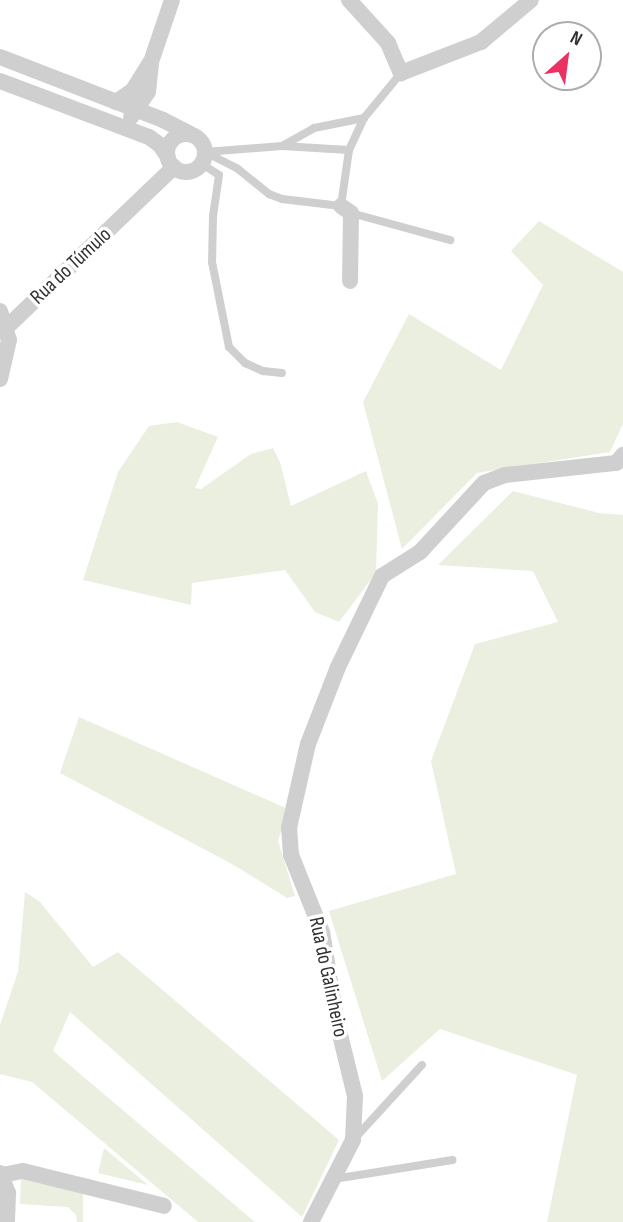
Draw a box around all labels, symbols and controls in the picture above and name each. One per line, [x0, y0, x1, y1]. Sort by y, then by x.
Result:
north arrow [532, 21, 602, 91]
text: N [566, 26, 586, 51]
street label: Rua do Túmulo [25, 222, 117, 310]
street label: Rua do Galinheiro [303, 915, 353, 1039]

